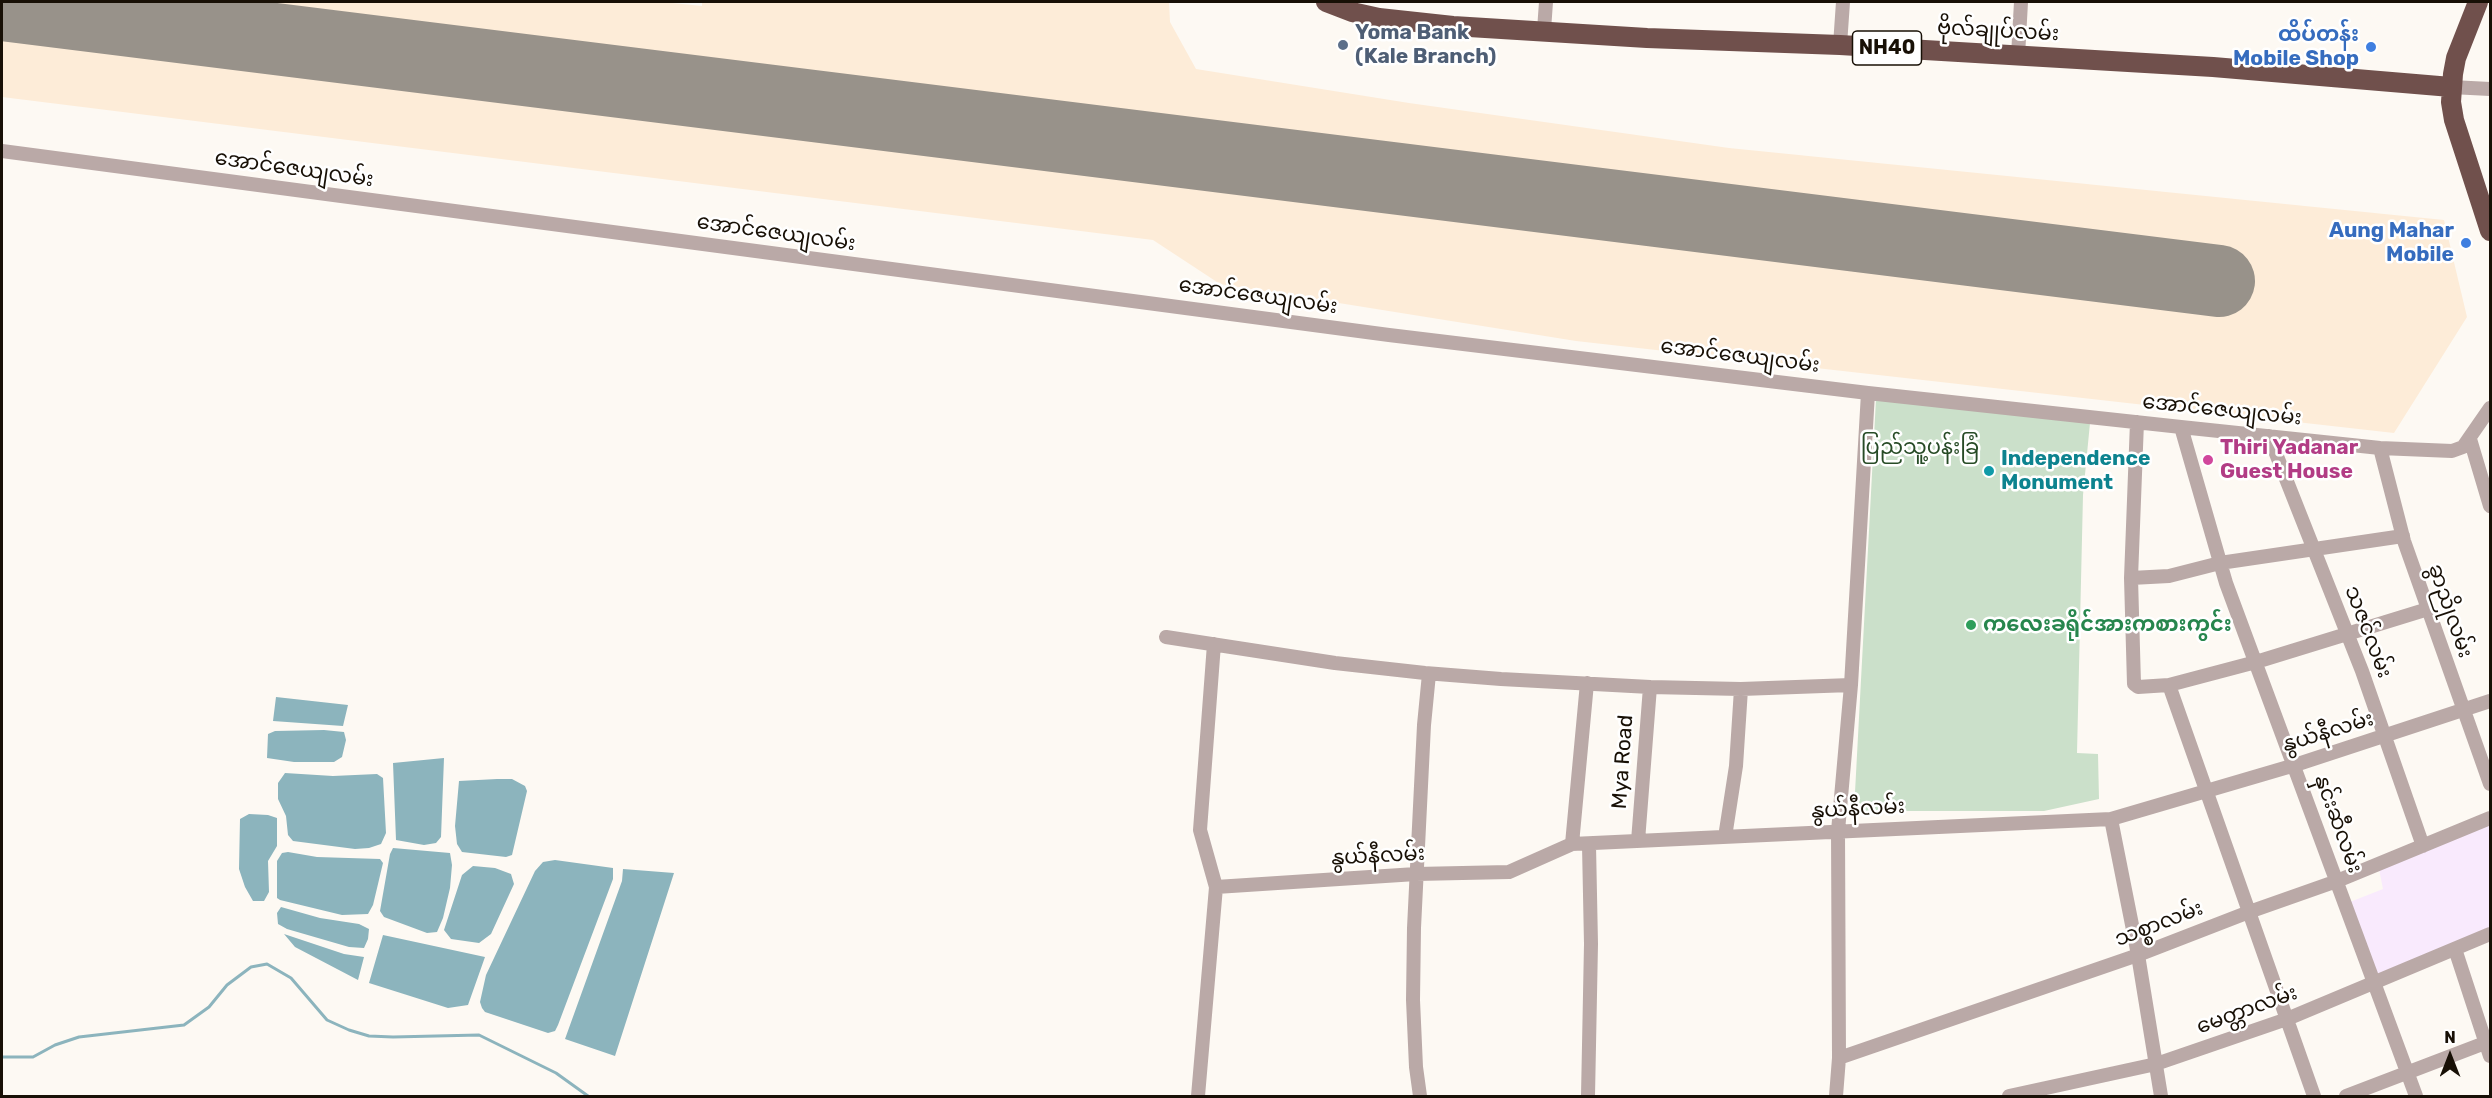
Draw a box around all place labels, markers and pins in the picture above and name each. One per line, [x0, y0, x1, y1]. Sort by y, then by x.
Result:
place label: Yoma Bank (Kale Branch) [1355, 20, 1496, 70]
place label: ထိပ်တန်း Mobile Shop [2233, 22, 2359, 72]
marker: Yoma Bank (Kale Branch) [1336, 38, 1350, 52]
marker: ထိပ်တန်း Mobile Shop [2364, 40, 2378, 54]
place label: Aung Mahar Mobile [2329, 218, 2454, 268]
marker: Aung Mahar Mobile [2459, 236, 2473, 250]
place label: Thiri Yadanar Guest House [2220, 435, 2358, 485]
place label: Independence Monument [2001, 446, 2150, 496]
marker: Thiri Yadanar Guest House [2201, 453, 2215, 467]
marker: Independence Monument [1982, 464, 1996, 478]
place label: ကလေးခရိုင်အားကစားကွင်း [1983, 612, 2232, 638]
marker: ကလေးခရိုင်အားကစားကွင်း [1964, 618, 1978, 632]

